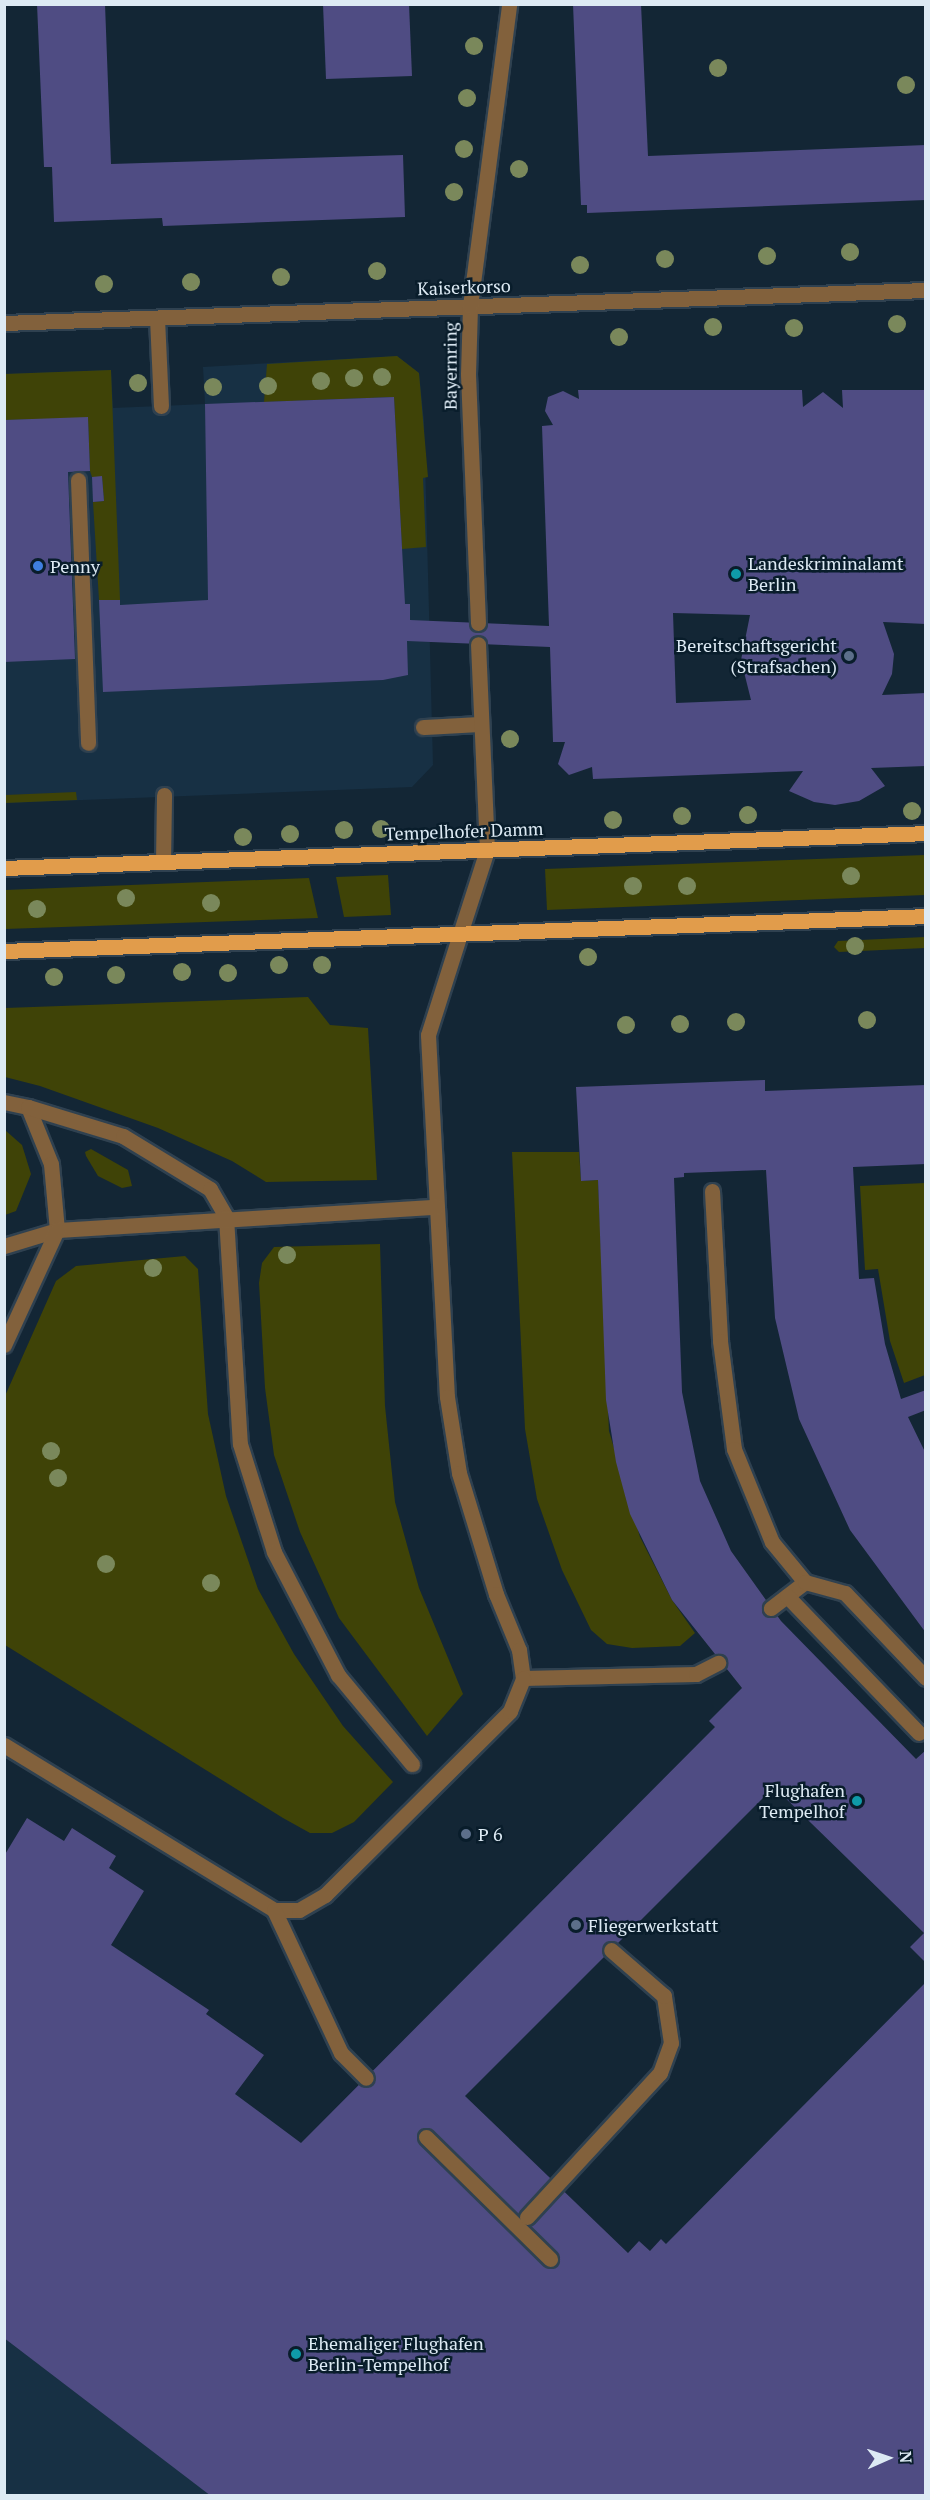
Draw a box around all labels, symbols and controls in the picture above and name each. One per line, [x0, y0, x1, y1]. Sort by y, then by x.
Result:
street label: Kaiserkorso [417, 275, 511, 299]
street label: Bayernring [439, 322, 461, 410]
place label: Landeskriminalamt Berlin [748, 553, 904, 596]
place label: Penny [50, 555, 100, 577]
marker: Penny [31, 559, 45, 573]
marker: Landeskriminalamt Berlin [729, 567, 743, 581]
place label: Bereitschaftsgericht (Strafsachen) [676, 635, 837, 678]
marker: Bereitschaftsgericht (Strafsachen) [842, 649, 856, 663]
street label: Tempelhofer Damm [384, 817, 544, 845]
place label: Flughafen Tempelhof [759, 1780, 845, 1822]
marker: Flughafen Tempelhof [850, 1794, 864, 1808]
place label: P 6 [478, 1823, 503, 1845]
marker: P 6 [459, 1827, 473, 1841]
place label: Fliegerwerkstatt [588, 1914, 718, 1936]
marker: Fliegerwerkstatt [569, 1918, 583, 1932]
place label: Ehemaliger Flughafen Berlin-Tempelhof [308, 2333, 484, 2376]
marker: Ehemaliger Flughafen Berlin-Tempelhof [289, 2347, 303, 2361]
north arrow [858, 2428, 918, 2488]
text: N [895, 2450, 917, 2464]

